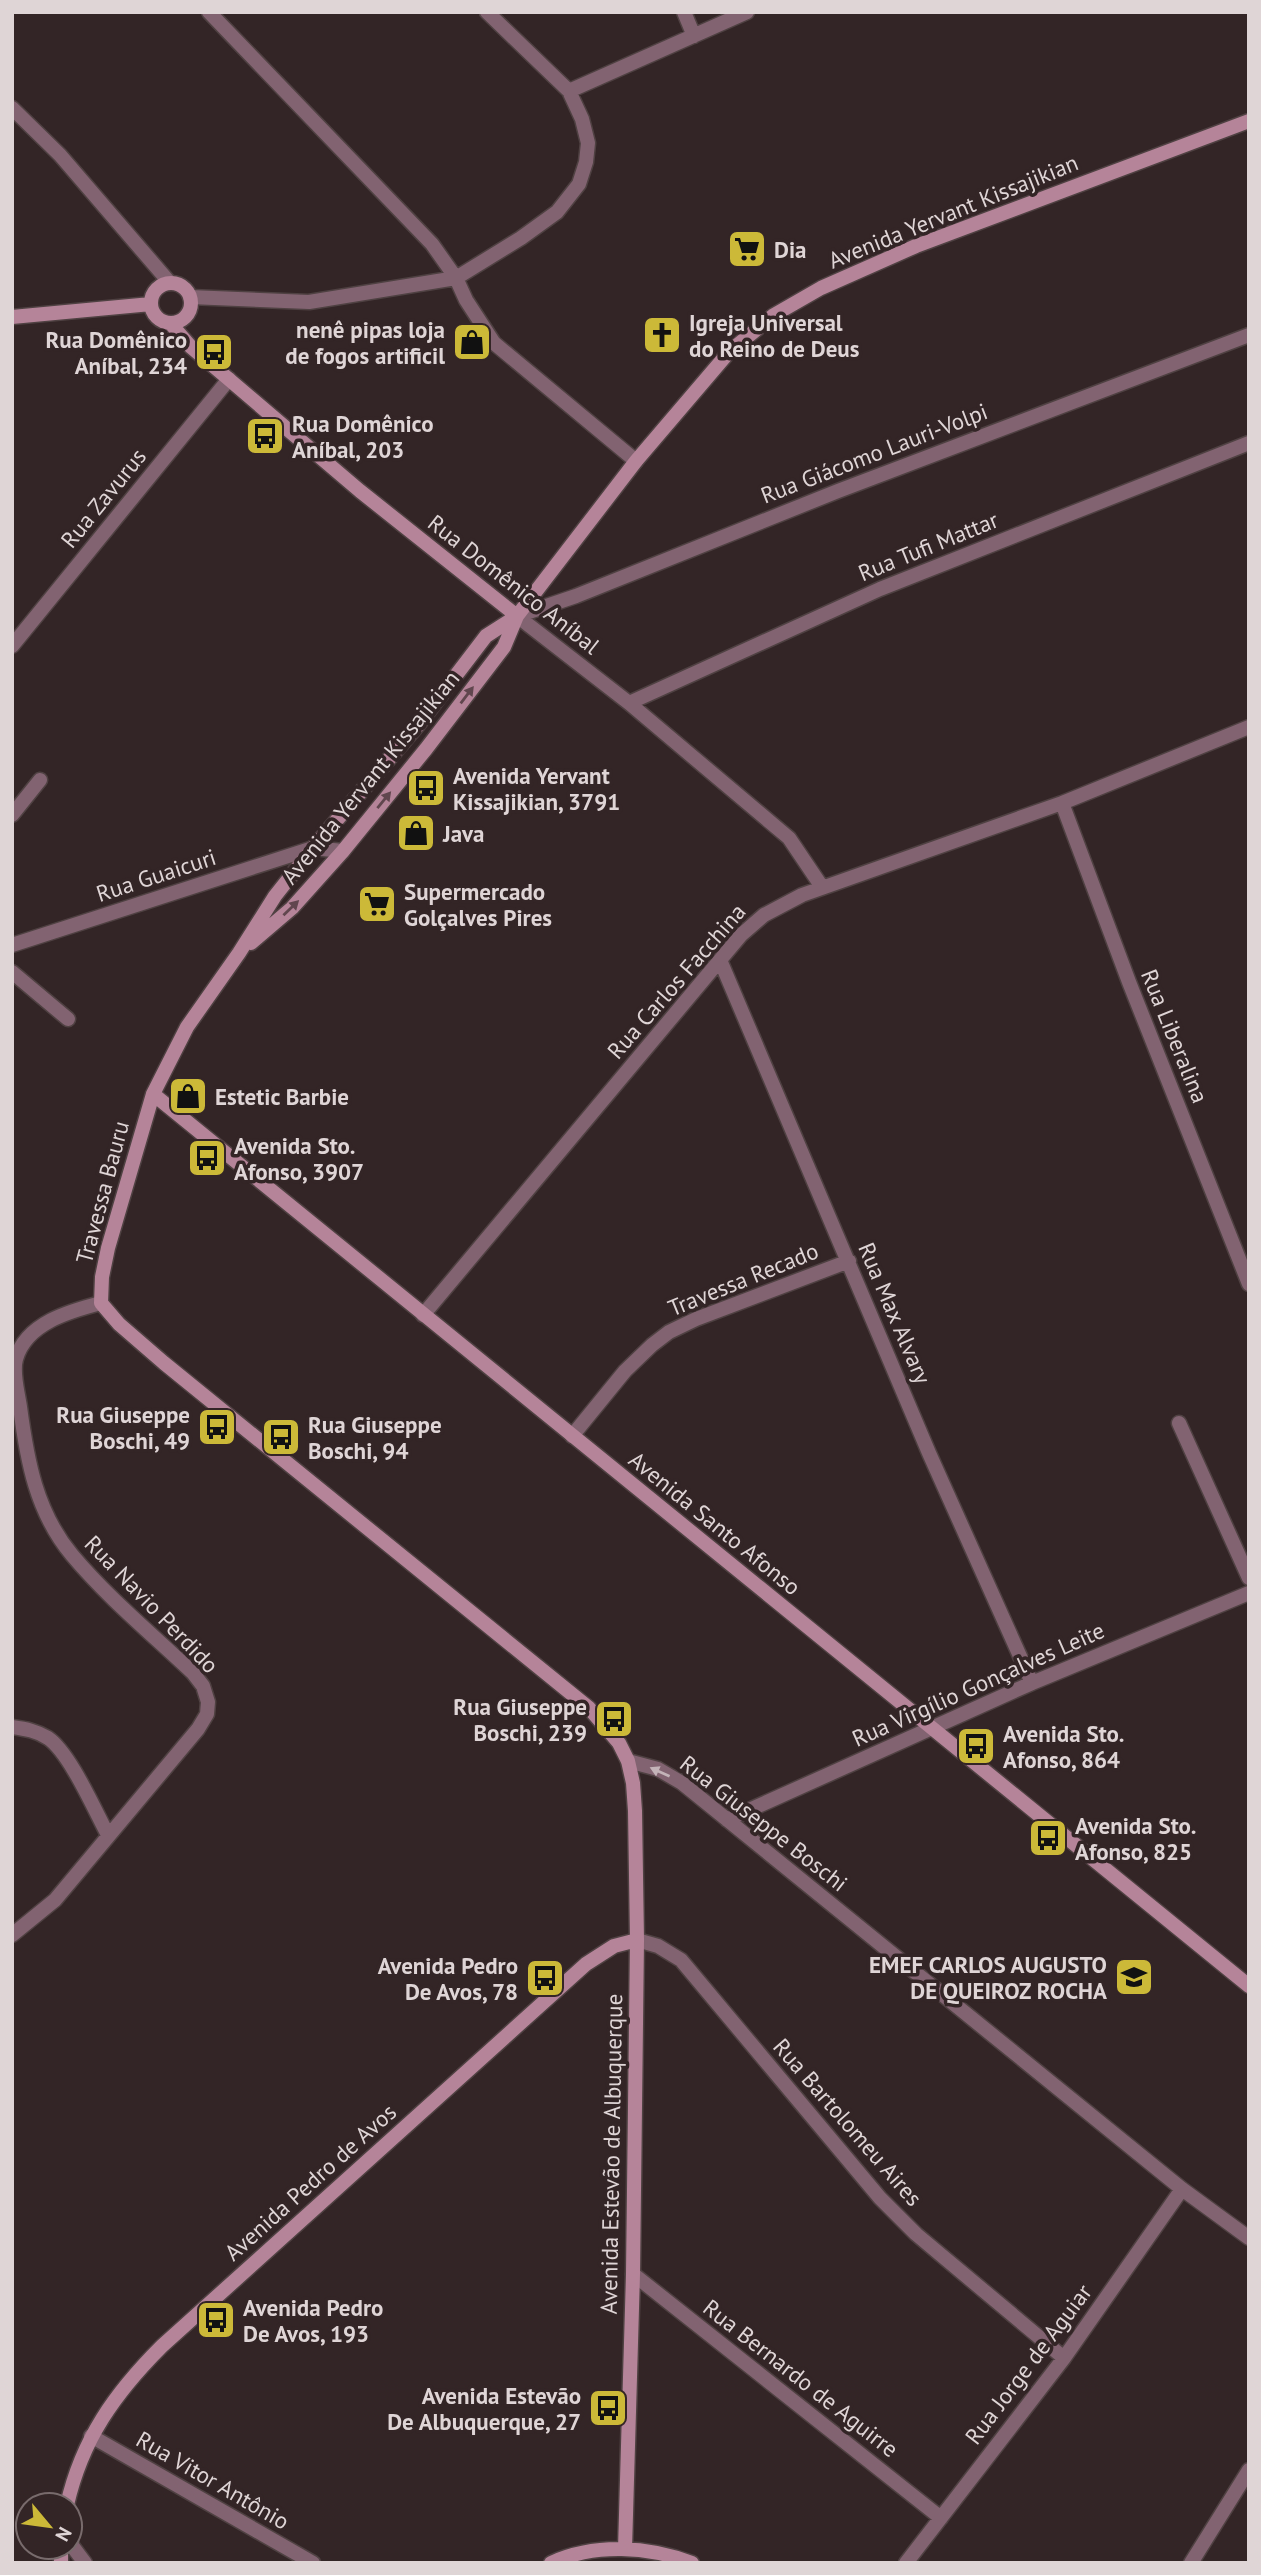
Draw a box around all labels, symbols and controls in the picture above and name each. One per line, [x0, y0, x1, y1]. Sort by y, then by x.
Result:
street label: Avenida Yervant Kissajikian [824, 148, 1082, 274]
supermarket icon: Dia [726, 228, 768, 270]
place label: Dia [774, 235, 806, 264]
place label: Igreja Universal do Reino de Deus [689, 308, 860, 363]
church icon: Igreja Universal do Reino de Deus [641, 314, 683, 356]
place label: nenê pipas loja de fogos artificil [285, 315, 445, 370]
shop icon: nenê pipas loja de fogos artificil [451, 321, 493, 363]
place label: Rua Domênico Aníbal, 234 [45, 325, 187, 380]
bus stop icon: Rua Domênico Aníbal, 234 [193, 331, 235, 373]
street label: Rua Giácomo Lauri-Volpi [756, 396, 992, 510]
place label: Rua Domênico Aníbal, 203 [292, 409, 434, 464]
bus stop icon: Rua Domênico Aníbal, 203 [244, 415, 286, 457]
street label: Rua Zavurus [54, 442, 152, 554]
street label: Rua Tufi Mattar [854, 505, 1002, 587]
street label: Rua Domênico Aníbal [422, 508, 606, 660]
street label: Avenida Yervant Kissajikian [275, 664, 465, 890]
one-way arrow [460, 686, 475, 704]
place label: Avenida Yervant Kissajikian, 3791 [453, 761, 620, 816]
bus stop icon: Avenida Yervant Kissajikian, 3791 [405, 767, 447, 809]
one-way arrow [377, 792, 392, 810]
shop icon: Java [395, 812, 437, 854]
place label: Java [442, 819, 484, 848]
street label: Rua Guaicuri [92, 842, 220, 908]
place label: Supermercado Golçalves Pires [404, 877, 552, 932]
supermarket icon: Supermercado Golçalves Pires [356, 883, 398, 925]
street label: Rua Carlos Facchina [601, 897, 751, 1065]
one-way arrow [282, 899, 299, 916]
street label: Rua Liberalina [1135, 965, 1215, 1107]
shop icon: Estetic Barbie [167, 1075, 209, 1117]
place label: Estetic Barbie [215, 1082, 349, 1111]
street label: Travessa Bauru [69, 1118, 135, 1266]
place label: Avenida Sto. Afonso, 3907 [234, 1131, 364, 1186]
bus stop icon: Avenida Sto. Afonso, 3907 [186, 1137, 228, 1179]
street label: Travessa Recado [664, 1236, 822, 1322]
street label: Rua Max Alvary [852, 1238, 938, 1388]
place label: Rua Giuseppe Boschi, 49 [56, 1400, 190, 1455]
bus stop icon: Rua Giuseppe Boschi, 49 [196, 1406, 238, 1448]
place label: Rua Giuseppe Boschi, 94 [308, 1410, 442, 1465]
bus stop icon: Rua Giuseppe Boschi, 94 [260, 1416, 302, 1458]
street label: Avenida Santo Afonso [623, 1445, 807, 1601]
street label: Rua Navio Perdido [79, 1529, 225, 1679]
street label: Rua Virgílio Gonçalves Leite [847, 1615, 1109, 1753]
place label: Rua Giuseppe Boschi, 239 [453, 1692, 587, 1747]
bus stop icon: Rua Giuseppe Boschi, 239 [593, 1698, 635, 1740]
place label: Avenida Sto. Afonso, 864 [1003, 1719, 1124, 1774]
bus stop icon: Avenida Sto. Afonso, 864 [955, 1725, 997, 1767]
street label: Rua Giuseppe Boschi [674, 1749, 854, 1897]
one-way arrow [650, 1766, 670, 1778]
place label: Avenida Sto. Afonso, 825 [1075, 1811, 1196, 1866]
bus stop icon: Avenida Sto. Afonso, 825 [1027, 1817, 1069, 1859]
place label: EMEF CARLOS AUGUSTO DE QUEIROZ ROCHA [869, 1950, 1107, 2005]
place label: Avenida Pedro De Avos, 78 [378, 1951, 518, 2006]
school or university icon: EMEF CARLOS AUGUSTO DE QUEIROZ ROCHA [1113, 1956, 1155, 1998]
bus stop icon: Avenida Pedro De Avos, 78 [524, 1957, 566, 1999]
street label: Avenida Estevão de Albuquerque [594, 1993, 628, 2315]
street label: Rua Bartolomeu Aires [767, 2032, 929, 2212]
street label: Avenida Pedro de Avos [218, 2097, 402, 2267]
street label: Rua Jorge de Aguiar [958, 2278, 1098, 2450]
place label: Avenida Pedro De Avos, 193 [243, 2293, 383, 2348]
street label: Rua Bernardo de Aguirre [698, 2293, 904, 2463]
bus stop icon: Avenida Pedro De Avos, 193 [195, 2299, 237, 2341]
place label: Avenida Estevão De Albuquerque, 27 [387, 2381, 581, 2436]
bus stop icon: Avenida Estevão De Albuquerque, 27 [587, 2387, 629, 2429]
street label: Rua Vitor Antônio [131, 2424, 295, 2536]
north arrow [14, 2491, 84, 2561]
text: N [50, 2523, 77, 2546]

